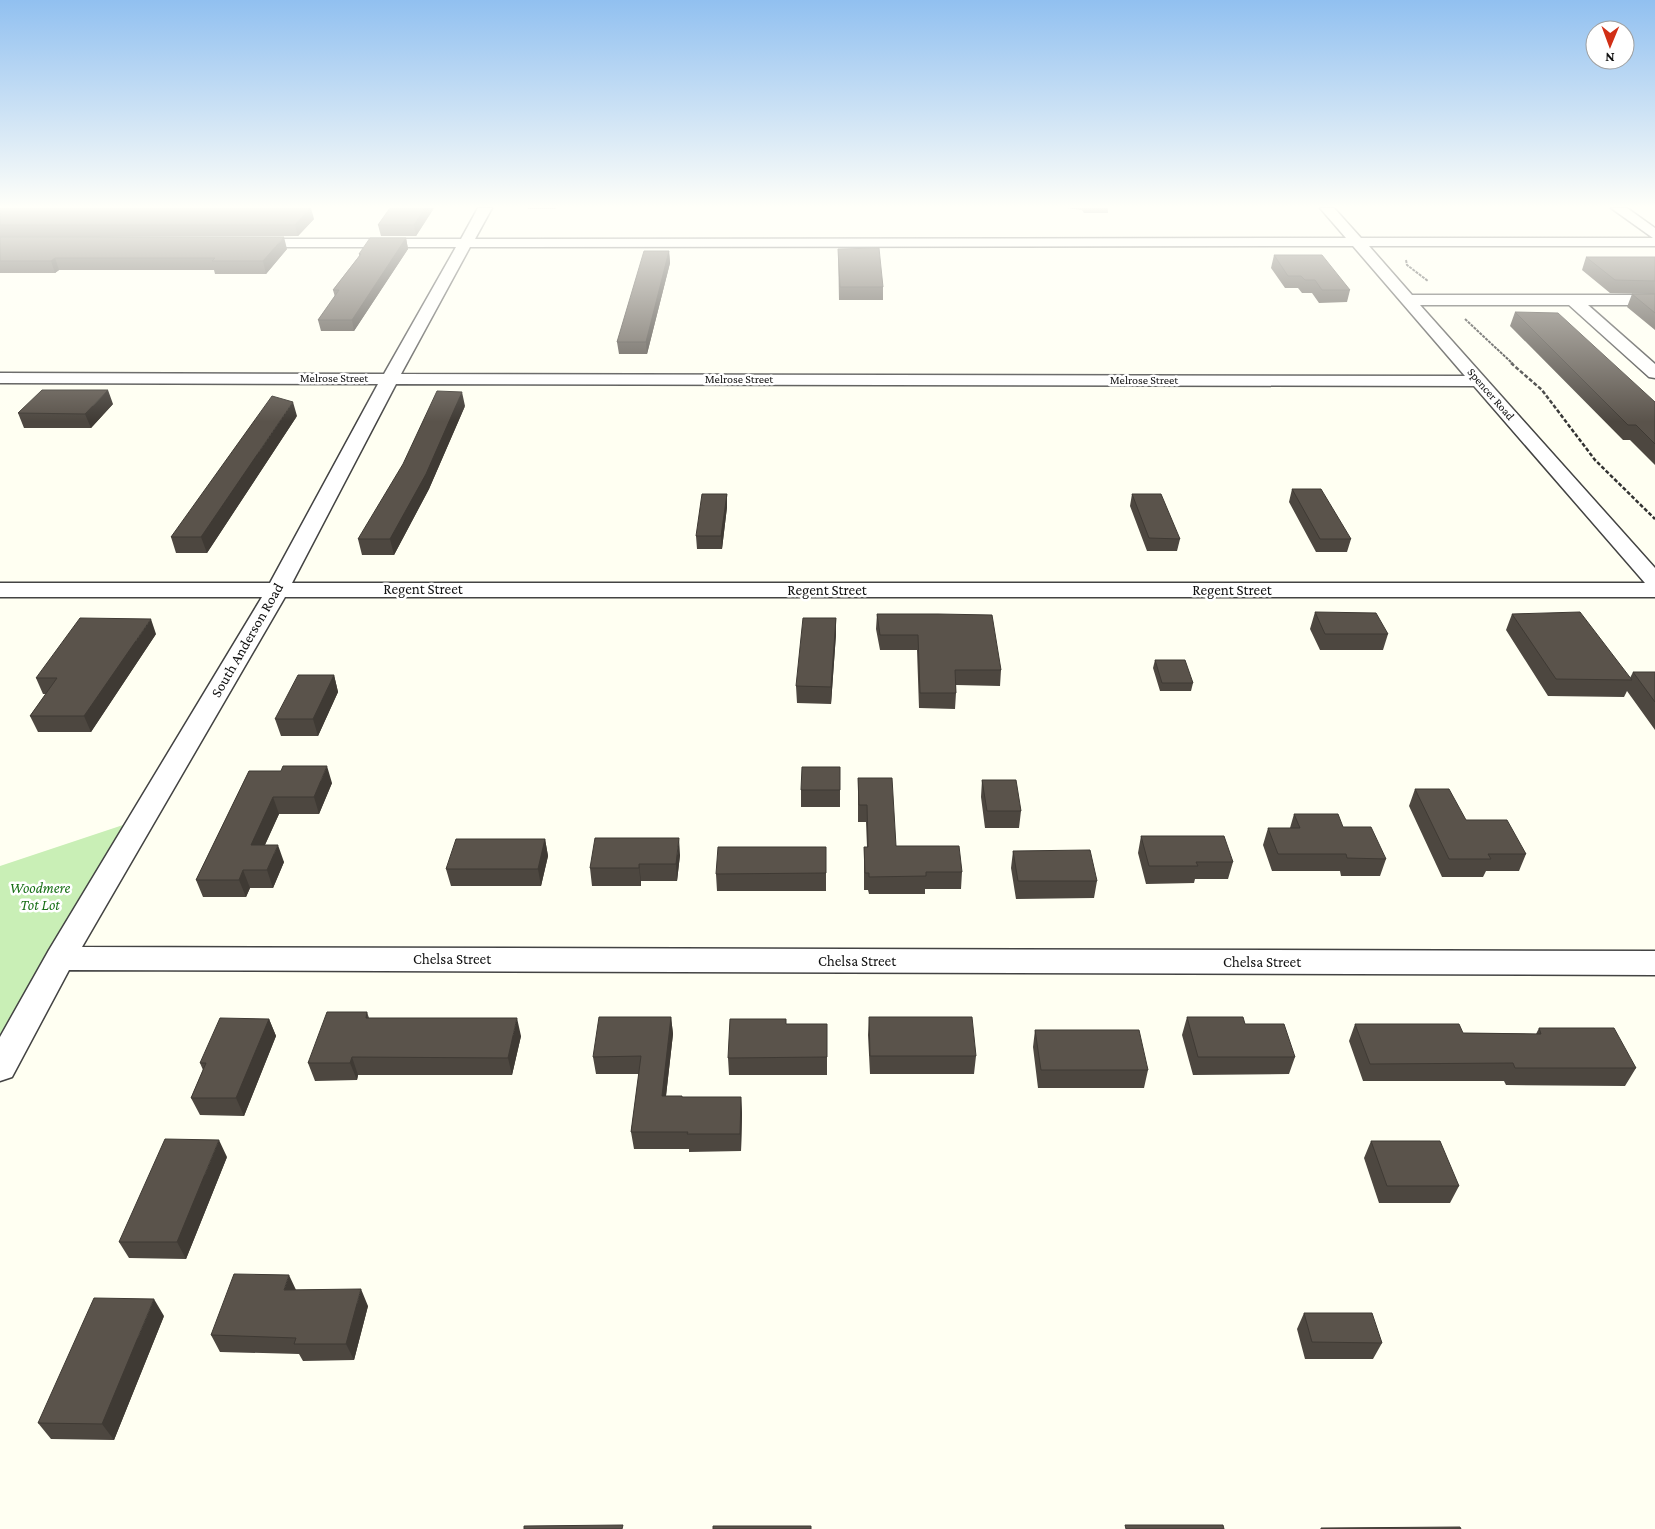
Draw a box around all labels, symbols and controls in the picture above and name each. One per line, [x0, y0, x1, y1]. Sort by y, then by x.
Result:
north arrow [1585, 20, 1635, 70]
text: N [1604, 50, 1615, 66]
street label: Spencer Road [1465, 365, 1518, 424]
street label: Melrose Street [300, 371, 369, 385]
street label: Melrose Street [705, 372, 774, 386]
street label: Melrose Street [1110, 373, 1179, 387]
street label: South Anderson Road [208, 580, 286, 700]
street label: Regent Street [383, 581, 464, 598]
street label: Regent Street [787, 582, 868, 599]
street label: Regent Street [1192, 582, 1273, 599]
park label: Woodmere Tot Lot [10, 880, 70, 913]
street label: Chelsa Street [413, 951, 492, 967]
street label: Chelsa Street [818, 953, 897, 969]
street label: Chelsa Street [1223, 954, 1302, 970]

